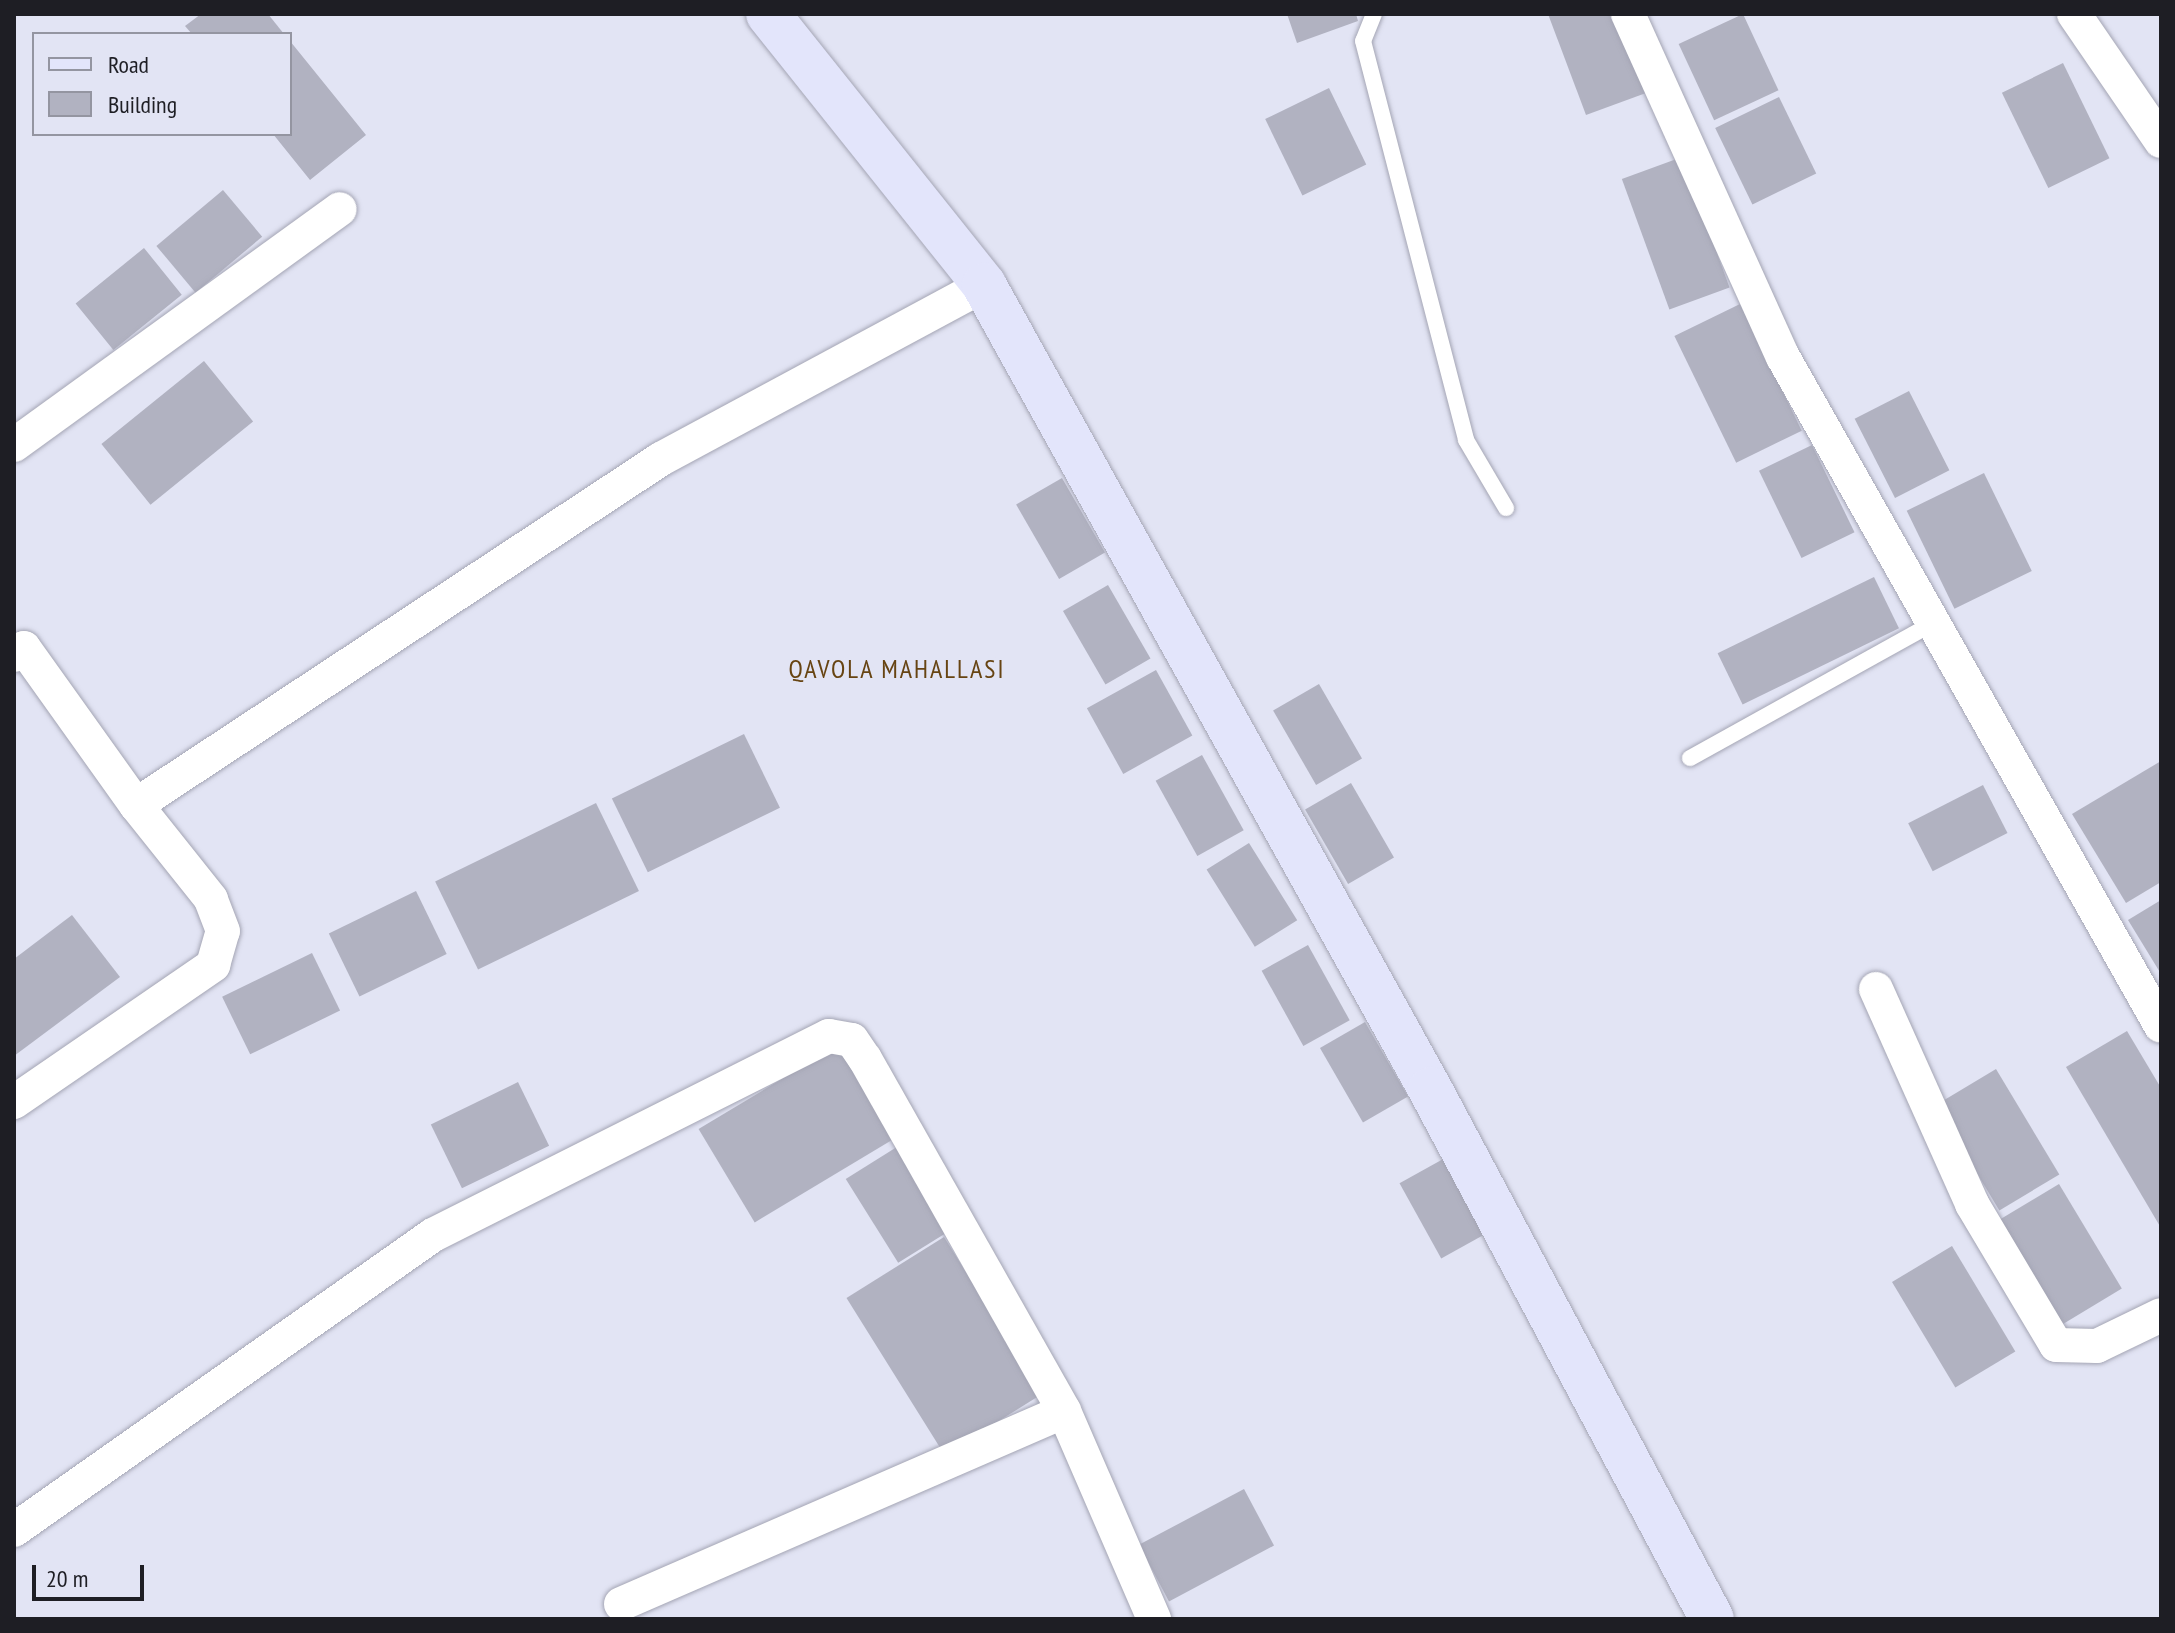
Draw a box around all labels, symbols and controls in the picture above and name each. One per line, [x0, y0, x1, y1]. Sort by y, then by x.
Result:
legend [32, 32, 292, 136]
text: Road [108, 49, 149, 80]
text: Building [108, 89, 177, 120]
district label: QAVOLA MAHALLASI [788, 653, 1006, 685]
scale bar [36, 1549, 148, 1599]
text: 20 m [46, 1563, 88, 1594]

